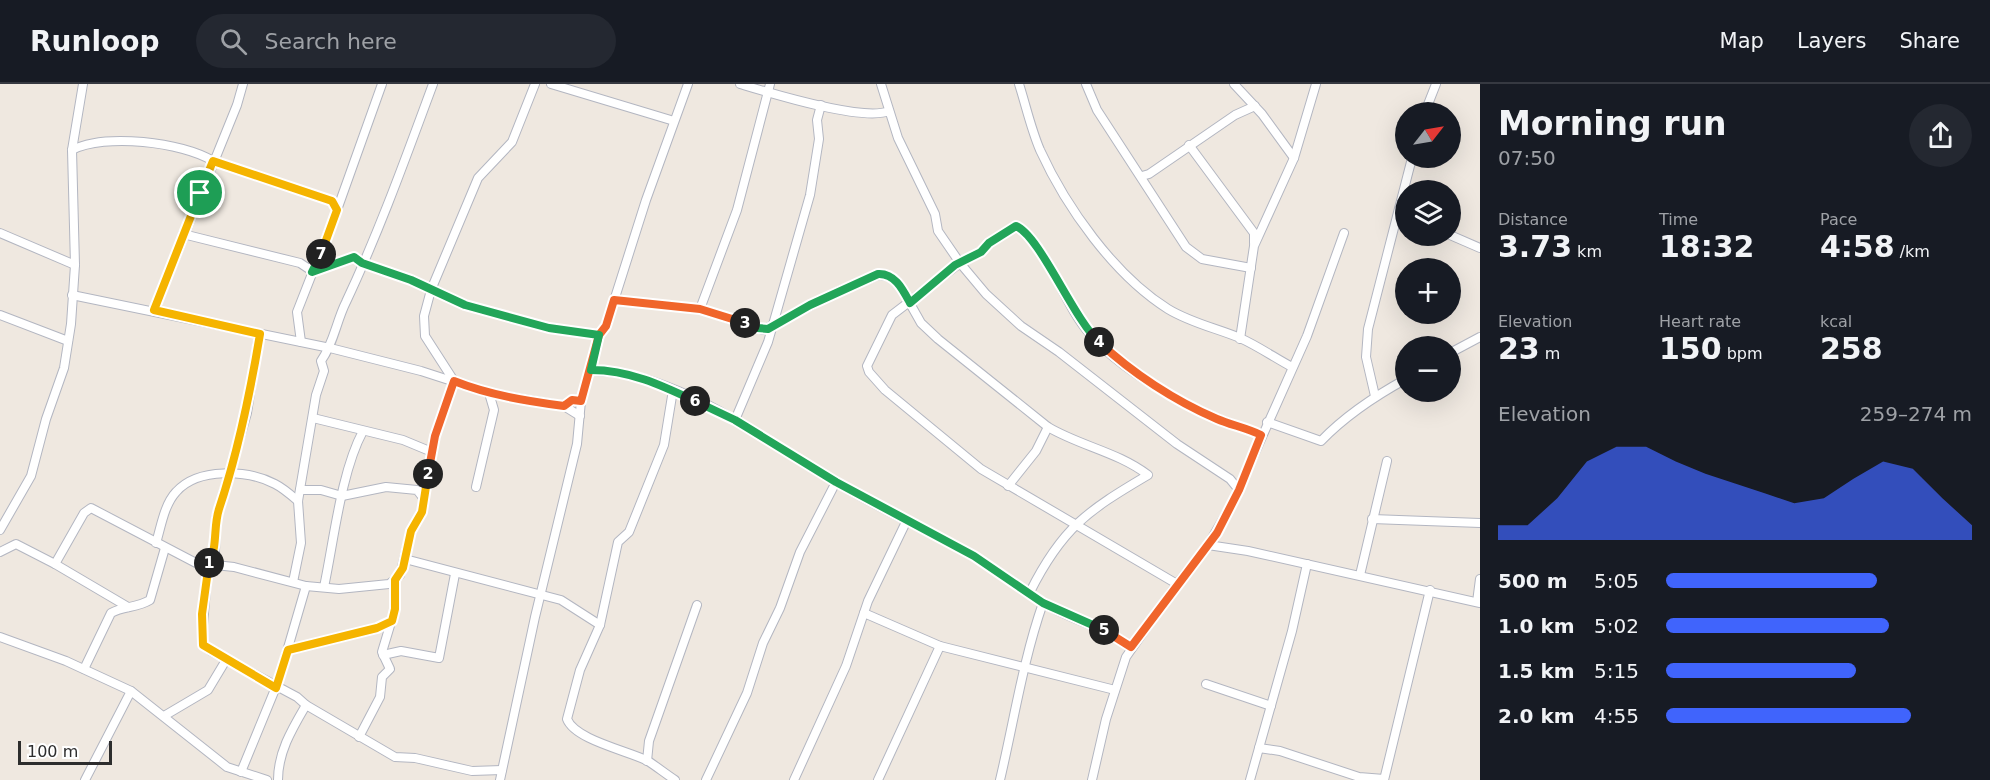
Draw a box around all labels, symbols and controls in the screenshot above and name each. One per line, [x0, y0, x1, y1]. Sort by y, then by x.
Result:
search box [196, 14, 616, 68]
text: Runloop [30, 25, 160, 58]
icon: search [217, 25, 250, 58]
text: Search here [265, 29, 397, 54]
text: Map [1720, 29, 1764, 53]
text: Layers [1797, 29, 1866, 53]
text: Share [1899, 29, 1960, 53]
north arrow [1395, 102, 1461, 168]
map controls [1395, 102, 1461, 402]
text: Morning run [1498, 104, 1726, 143]
button: share [1909, 104, 1972, 167]
text: 07:50 [1498, 146, 1556, 170]
pin [174, 167, 225, 218]
icon: arrive [183, 176, 216, 209]
button: layers [1395, 180, 1461, 246]
text: Distance [1498, 210, 1568, 229]
text: Time [1659, 210, 1698, 229]
text: Pace [1820, 210, 1857, 229]
text: 3.73 [1498, 229, 1572, 264]
text: 18:32 [1659, 229, 1755, 264]
text: 4:58 [1820, 229, 1895, 264]
pin: 7 [306, 239, 336, 269]
text: km [1572, 242, 1602, 261]
text: /km [1895, 242, 1930, 261]
text: 7 [315, 244, 327, 263]
button: + [1395, 258, 1461, 324]
pin: 3 [730, 308, 760, 338]
text: Elevation [1498, 312, 1572, 331]
text: Heart rate [1659, 312, 1741, 331]
text: kcal [1820, 312, 1852, 331]
text: 3 [739, 313, 751, 332]
pin: 4 [1084, 327, 1114, 357]
text: 23 [1498, 331, 1540, 366]
text: 150 [1659, 331, 1722, 366]
text: 258 [1820, 331, 1883, 366]
text: 4 [1093, 332, 1105, 351]
button: − [1395, 336, 1461, 402]
text: m [1540, 344, 1560, 363]
text: bpm [1722, 344, 1763, 363]
pin: 6 [680, 386, 710, 416]
text: 6 [689, 391, 701, 410]
text: Elevation [1498, 402, 1591, 426]
text: 259–274 m [1860, 402, 1972, 426]
pin: 2 [413, 459, 443, 489]
text: 2 [422, 464, 434, 483]
pin: 1 [194, 548, 224, 578]
text: 1 [203, 553, 215, 572]
text: 500 m [1498, 569, 1568, 593]
text: 5:05 [1594, 569, 1639, 593]
text: 1.0 km [1498, 614, 1575, 638]
text: 5:02 [1594, 614, 1639, 638]
pin: 5 [1089, 615, 1119, 645]
text: 5 [1098, 620, 1110, 639]
text: 1.5 km [1498, 659, 1575, 683]
text: 5:15 [1594, 659, 1639, 683]
text: 2.0 km [1498, 704, 1575, 728]
text: 4:55 [1594, 704, 1639, 728]
scale bar [18, 738, 112, 766]
text: 100 m [27, 742, 78, 761]

